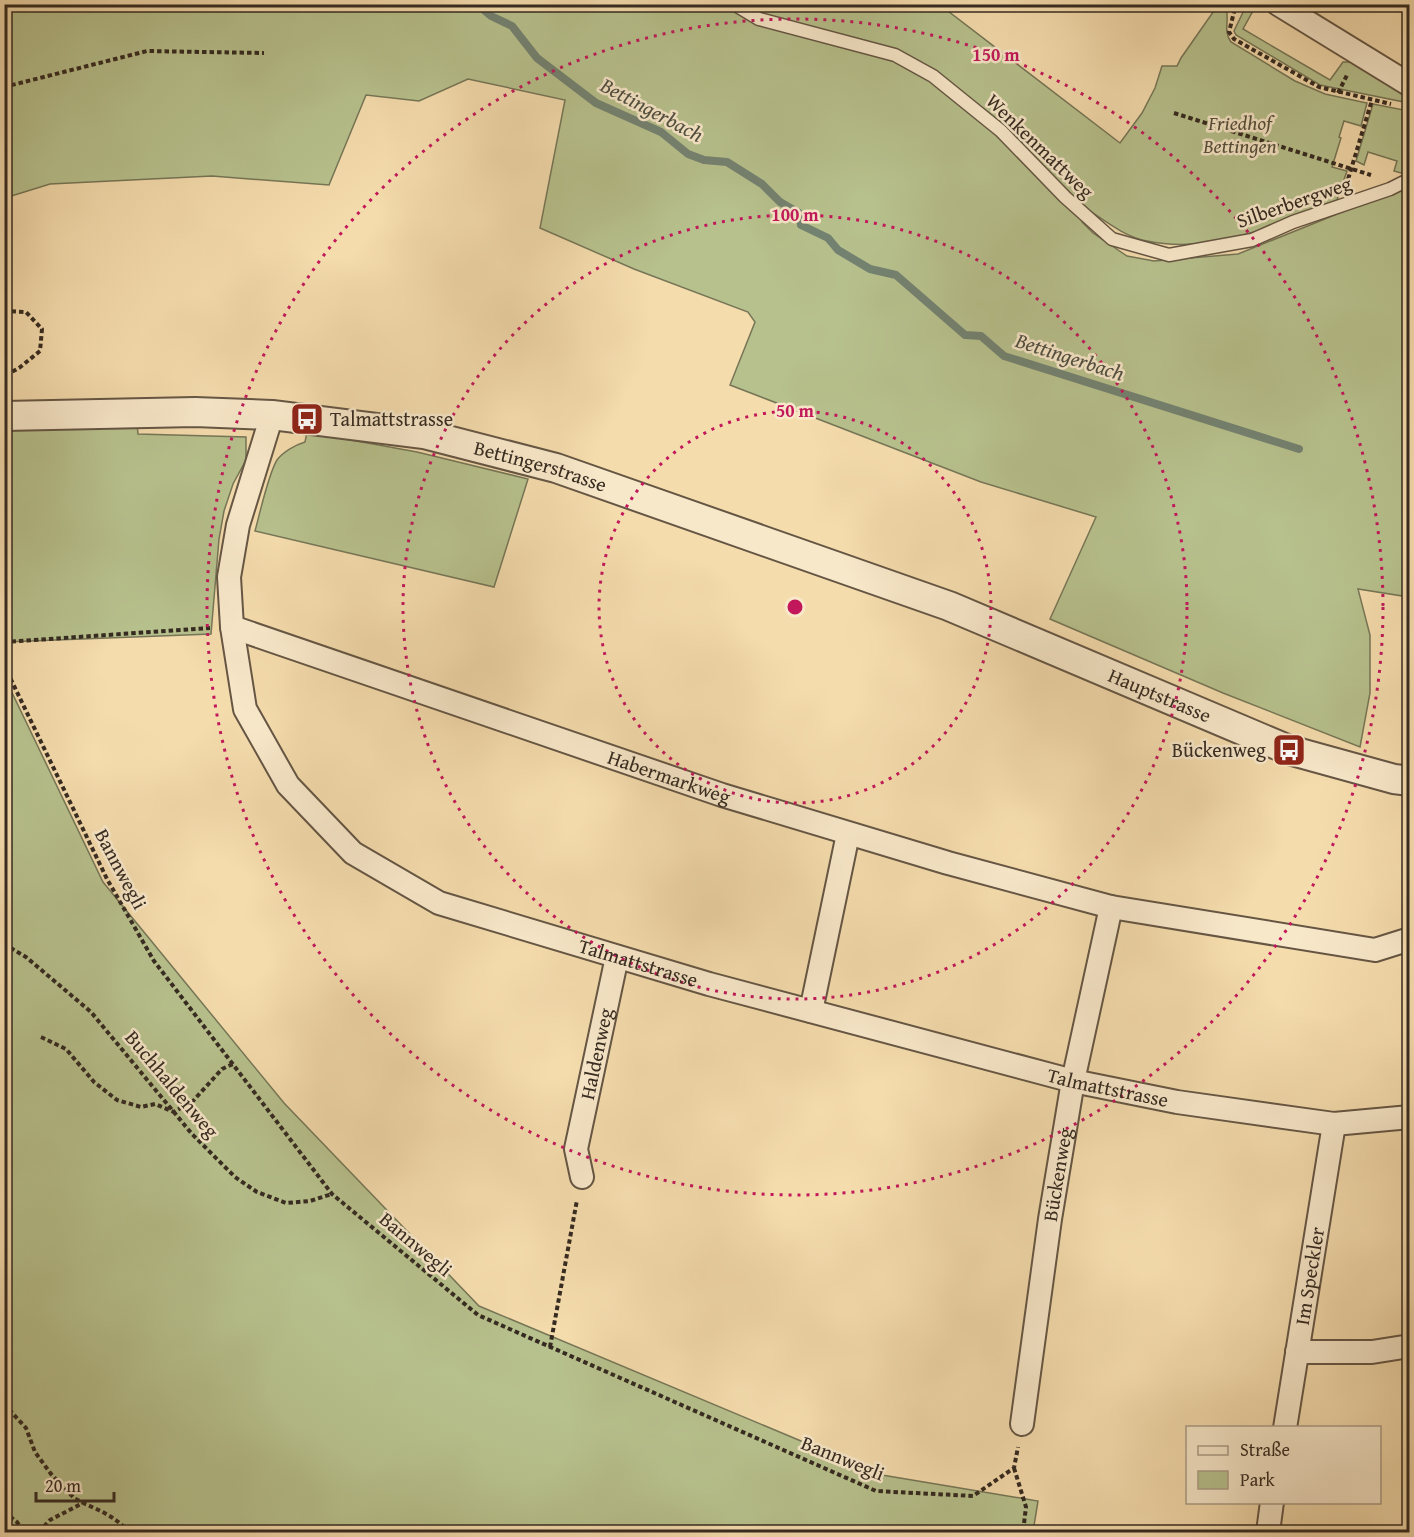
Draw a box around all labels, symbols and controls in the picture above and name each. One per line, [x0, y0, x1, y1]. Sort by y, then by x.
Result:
text: 150 m [972, 41, 1020, 68]
water label: Bettingerbach [594, 69, 710, 150]
street label: Wenkenmattweg [980, 86, 1101, 205]
park label: Friedhof Bettingen [1202, 108, 1277, 160]
street label: Silberbergweg [1232, 168, 1355, 235]
text: 100 m [771, 201, 819, 228]
water label: Bettingerbach [1011, 324, 1129, 389]
text: 50 m [776, 397, 815, 424]
bus stop icon: Talmattstrasse [289, 401, 325, 437]
place label: Talmattstrasse [330, 404, 453, 433]
street label: Bettingerstrasse [471, 432, 611, 499]
centre of rings [785, 597, 805, 617]
street label: Hauptstrasse [1104, 660, 1216, 729]
bus stop icon: Bückenweg [1271, 732, 1307, 768]
place label: Bückenweg [1172, 735, 1266, 764]
street label: Habermarkweg [604, 742, 734, 811]
street label: Bannwegli [88, 823, 155, 915]
street label: Talmattstrasse [575, 931, 702, 994]
street label: Haldenweg [572, 1005, 620, 1102]
street label: Buchhaldenweg [119, 1024, 226, 1144]
street label: Talmattstrasse [1044, 1060, 1171, 1114]
street label: Bückenweg [1035, 1125, 1079, 1223]
street label: Bannwegli [373, 1204, 459, 1283]
street label: Im Speckler [1287, 1225, 1331, 1327]
legend [1186, 1426, 1381, 1504]
street label: Bannwegli [797, 1428, 890, 1488]
text: Straße [1240, 1436, 1290, 1463]
scale bar [36, 1465, 114, 1503]
text: Park [1240, 1466, 1276, 1493]
text: 20 m [45, 1472, 81, 1499]

